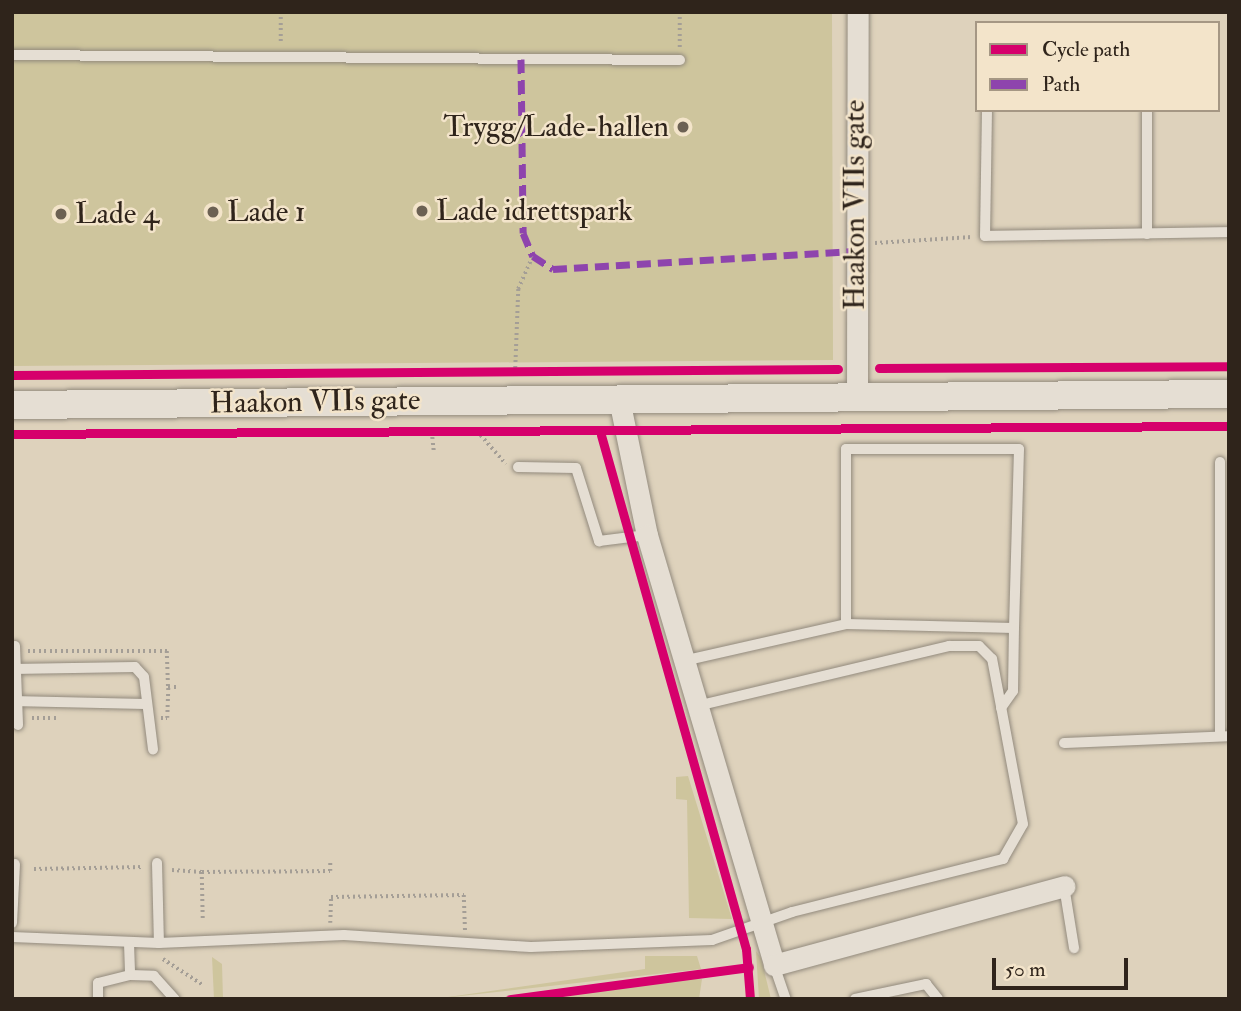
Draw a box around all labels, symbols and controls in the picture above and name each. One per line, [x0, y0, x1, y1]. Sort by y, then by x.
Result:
legend [975, 21, 1220, 112]
text: Cycle path [1042, 36, 1130, 63]
text: Path [1042, 71, 1080, 98]
street label: Haakon VIIs gate [837, 100, 873, 310]
place label: Trygg/Lade-hallen [443, 109, 669, 145]
marker: Trygg/Lade-hallen [675, 119, 691, 135]
place label: Lade idrettspark [436, 193, 633, 229]
place label: Lade 1 [227, 194, 305, 230]
place label: Lade 4 [75, 196, 159, 232]
marker: Lade idrettspark [414, 203, 430, 219]
marker: Lade 1 [205, 204, 221, 220]
marker: Lade 4 [53, 206, 69, 222]
street label: Haakon VIIs gate [209, 382, 421, 422]
scale bar [996, 944, 1132, 988]
text: 50 m [1005, 956, 1046, 983]

